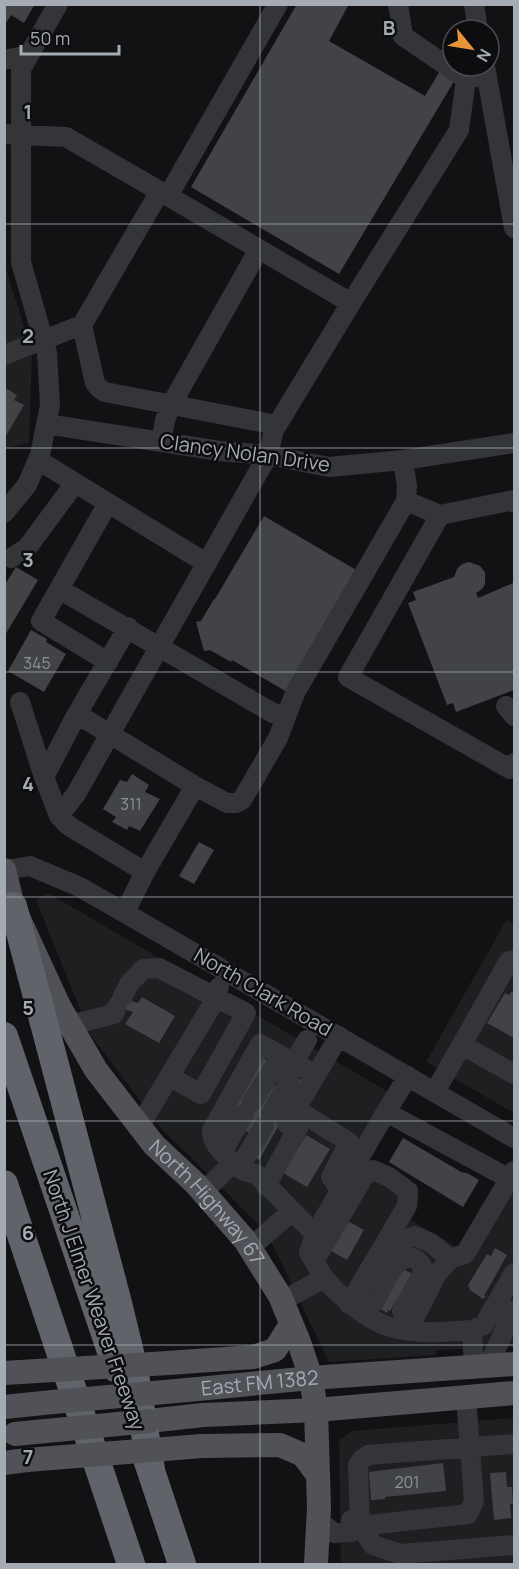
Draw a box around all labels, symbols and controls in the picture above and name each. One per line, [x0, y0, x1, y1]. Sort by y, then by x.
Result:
text: B [383, 14, 396, 41]
scale bar [21, 18, 118, 56]
north arrow [441, 18, 501, 78]
text: 50 m [30, 26, 70, 50]
text: N [472, 45, 496, 66]
text: 1 [24, 98, 32, 125]
text: 2 [22, 322, 34, 349]
street label: Clancy Nolan Drive [158, 427, 332, 478]
text: 3 [22, 546, 34, 573]
house number: 345 [23, 652, 51, 674]
text: 4 [22, 770, 34, 797]
house number: 311 [120, 793, 142, 815]
street label: North Clark Road [189, 941, 337, 1042]
text: 5 [22, 994, 34, 1021]
street label: North Highway 67 [143, 1133, 271, 1270]
street label: North J Elmer Weaver Freeway [37, 1166, 152, 1434]
text: 6 [22, 1219, 34, 1246]
street label: East FM 1382 [200, 1364, 319, 1402]
text: 7 [23, 1443, 33, 1470]
house number: 201 [394, 1471, 420, 1493]

